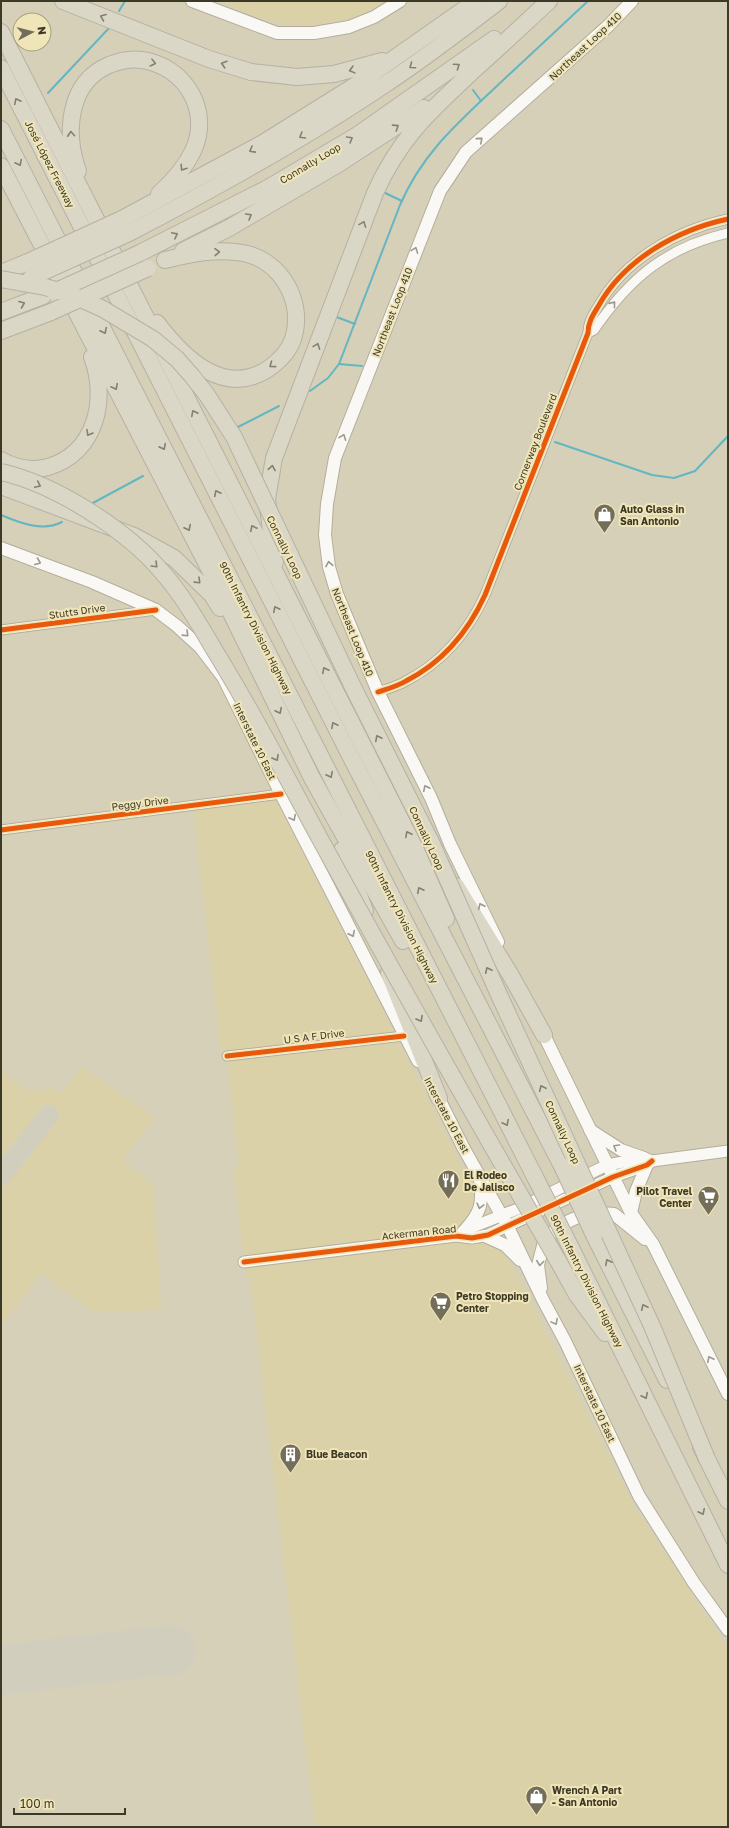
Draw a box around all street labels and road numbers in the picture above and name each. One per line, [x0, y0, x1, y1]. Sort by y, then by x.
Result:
street label: Northeast Loop 410 [546, 9, 624, 83]
street label: José López Freeway [23, 118, 77, 210]
street label: Connally Loop [277, 140, 343, 186]
street label: Northeast Loop 410 [369, 266, 415, 358]
street label: Cornerway Boulevard [511, 392, 559, 492]
street label: Connally Loop [265, 513, 305, 581]
street label: 90th Infantry Division Highway [217, 559, 295, 697]
street label: Northeast Loop 410 [330, 586, 376, 678]
street label: Stutts Drive [48, 601, 106, 621]
street label: Interstate 10 East [231, 700, 279, 782]
street label: Peggy Drive [111, 794, 169, 812]
street label: Connally Loop [407, 804, 447, 872]
street label: 90th Infantry Division Highway [363, 848, 441, 986]
street label: U S A F Drive [283, 1026, 345, 1046]
street label: Interstate 10 East [422, 1075, 472, 1155]
street label: Connally Loop [543, 1098, 583, 1166]
street label: 90th Infantry Division Highway [548, 1212, 626, 1350]
street label: Ackerman Road [381, 1222, 457, 1242]
street label: Interstate 10 East [572, 1362, 618, 1444]

